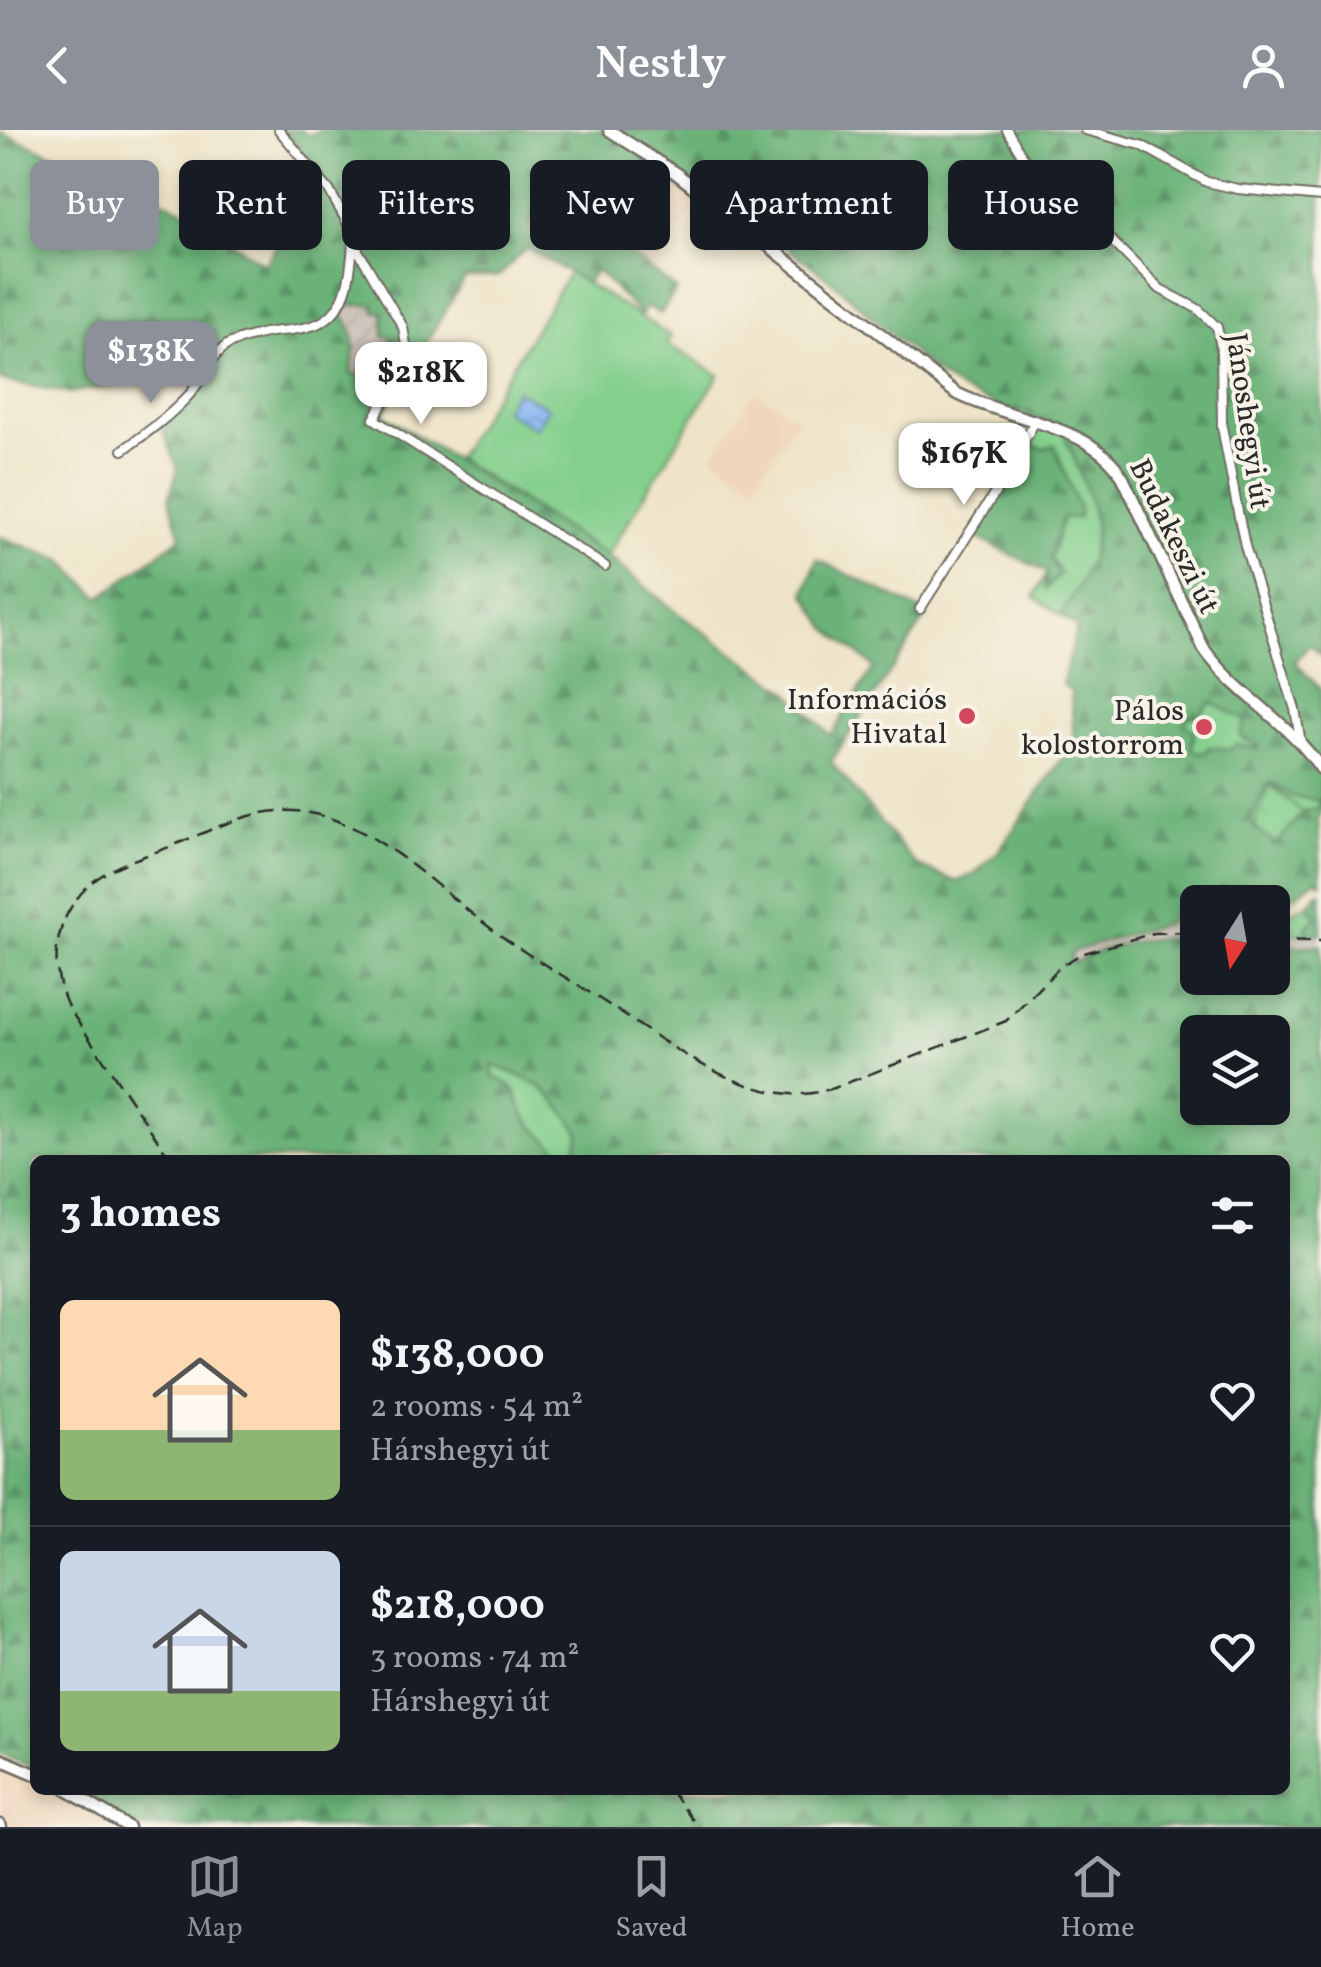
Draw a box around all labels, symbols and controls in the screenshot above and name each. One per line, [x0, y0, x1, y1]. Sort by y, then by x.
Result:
text: Nestly [595, 34, 726, 97]
icon: back [30, 38, 85, 93]
icon: person [1236, 38, 1291, 93]
chip: Buy [30, 160, 159, 250]
chip: Rent [179, 160, 322, 250]
chip: Filters [342, 160, 510, 250]
chip: New [530, 160, 670, 250]
chip: Apartment [690, 160, 928, 250]
chip: House [948, 160, 1114, 250]
pin: $138K [81, 321, 221, 406]
street label: Jánoshegyi út [1214, 330, 1280, 512]
text: $138K [107, 331, 195, 375]
pin: $218K [351, 342, 491, 427]
text: $218K [377, 352, 465, 396]
pin: $167K [894, 423, 1034, 508]
text: $167K [921, 433, 1007, 477]
street label: Budakeszi út [1118, 452, 1229, 622]
place label: Információs Hivatal [787, 680, 947, 756]
place label: Pálos kolostorrom [1021, 691, 1184, 767]
marker: Információs Hivatal [956, 705, 978, 727]
marker: Pálos kolostorrom [1193, 716, 1215, 738]
north arrow [1180, 885, 1290, 995]
map controls [1180, 885, 1290, 1125]
button: layers [1180, 1015, 1290, 1125]
text: 3 homes [60, 1186, 221, 1245]
icon: filters [1205, 1188, 1260, 1243]
text: $138,000 [370, 1327, 545, 1386]
icon: home [140, 1340, 260, 1460]
icon: heart [1205, 1373, 1260, 1428]
text: 2 rooms · 54 m² [370, 1386, 583, 1430]
text: Hárshegyi út [370, 1430, 550, 1474]
text: $218,000 [370, 1578, 545, 1637]
icon: home [140, 1591, 260, 1711]
icon: heart [1205, 1624, 1260, 1679]
text: 3 rooms · 74 m² [370, 1637, 579, 1681]
text: Hárshegyi út [370, 1681, 550, 1725]
tab: Map [186, 1849, 243, 1948]
tab: Saved [615, 1849, 688, 1948]
tab: Home [1060, 1849, 1135, 1948]

